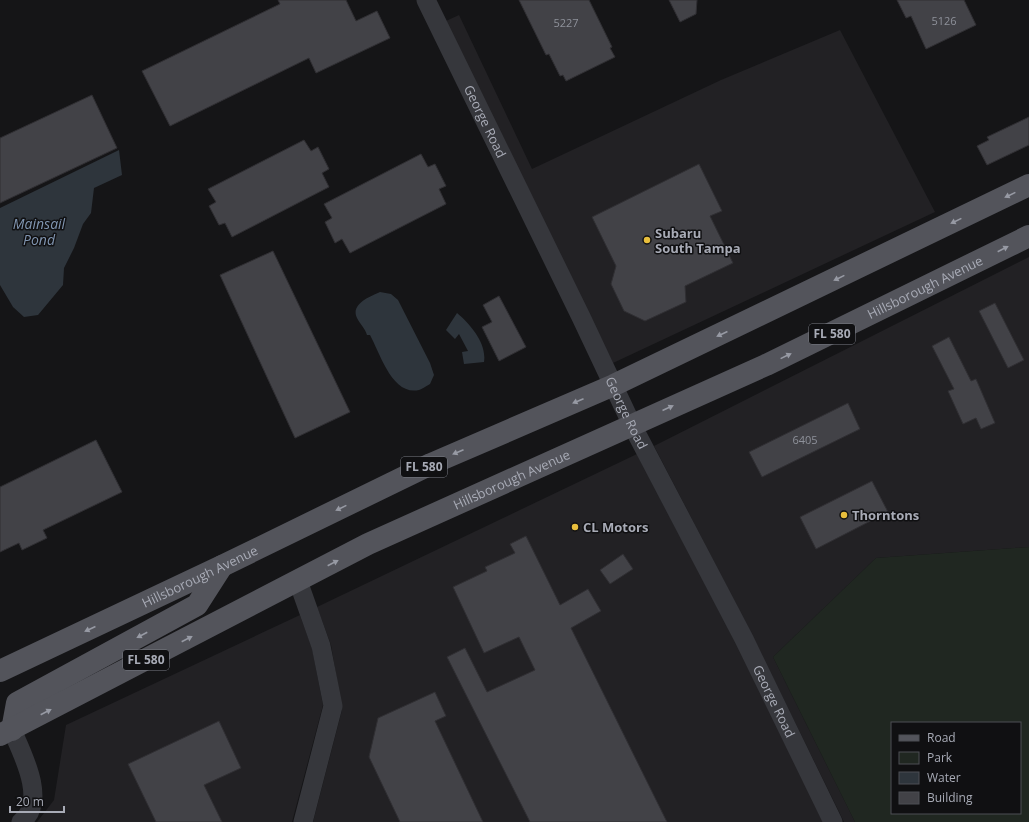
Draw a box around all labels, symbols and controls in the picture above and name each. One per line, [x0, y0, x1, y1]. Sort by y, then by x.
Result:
house number: 5126 [931, 13, 957, 28]
house number: 5227 [553, 15, 579, 30]
street label: George Road [460, 82, 511, 161]
one-way arrow [1004, 192, 1016, 198]
water label: Mainsail Pond [13, 214, 66, 249]
one-way arrow [950, 218, 961, 224]
place label: Subaru South Tampa [655, 224, 741, 257]
marker: Subaru South Tampa [642, 235, 652, 245]
one-way arrow [998, 245, 1009, 252]
street label: Hillsborough Avenue [864, 251, 986, 323]
one-way arrow [833, 275, 844, 281]
road number: FL 580 [809, 324, 855, 344]
one-way arrow [716, 331, 727, 337]
one-way arrow [781, 353, 792, 359]
street label: George Road [601, 374, 652, 452]
one-way arrow [571, 398, 583, 404]
one-way arrow [662, 405, 674, 411]
house number: 6405 [792, 432, 818, 447]
street label: Hillsborough Avenue [450, 445, 573, 514]
one-way arrow [453, 449, 464, 455]
road number: FL 580 [401, 457, 447, 477]
one-way arrow [335, 505, 347, 511]
place label: Thorntons [852, 506, 919, 524]
marker: Thorntons [839, 510, 849, 520]
place label: CL Motors [583, 518, 648, 536]
marker: CL Motors [570, 522, 580, 532]
street label: Hillsborough Avenue [139, 541, 261, 612]
one-way arrow [327, 560, 338, 566]
one-way arrow [84, 626, 96, 632]
one-way arrow [136, 632, 147, 639]
one-way arrow [181, 635, 192, 642]
road number: FL 580 [123, 650, 169, 670]
street label: George Road [749, 662, 800, 741]
one-way arrow [41, 708, 52, 715]
legend [891, 722, 1021, 814]
text: Road [927, 729, 956, 746]
text: Park [927, 749, 953, 766]
text: Water [927, 769, 961, 786]
scale bar [10, 788, 64, 814]
text: Building [927, 789, 973, 806]
text: 20 m [16, 793, 44, 810]

